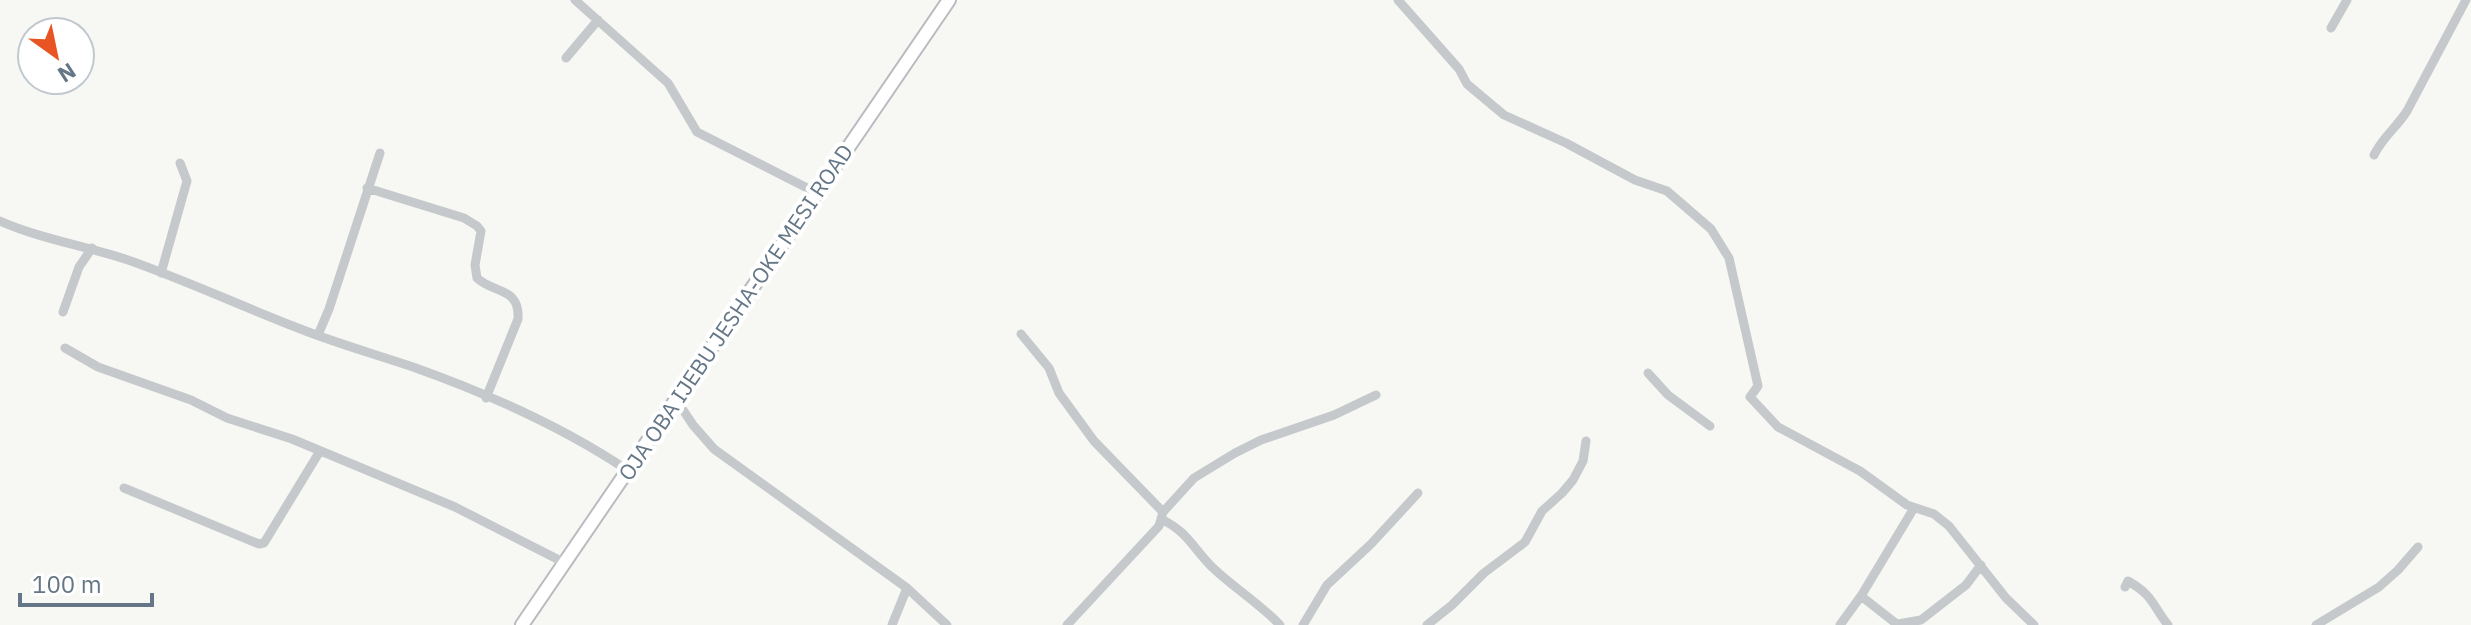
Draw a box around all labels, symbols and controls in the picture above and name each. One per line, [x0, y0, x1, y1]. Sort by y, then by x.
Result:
north arrow [16, 16, 96, 96]
text: N [53, 57, 82, 90]
street label: OJA OBA IJEBU JESHA-OKE MESI ROAD [611, 138, 859, 486]
scale bar [20, 557, 152, 607]
text: 100 m [32, 568, 102, 600]

